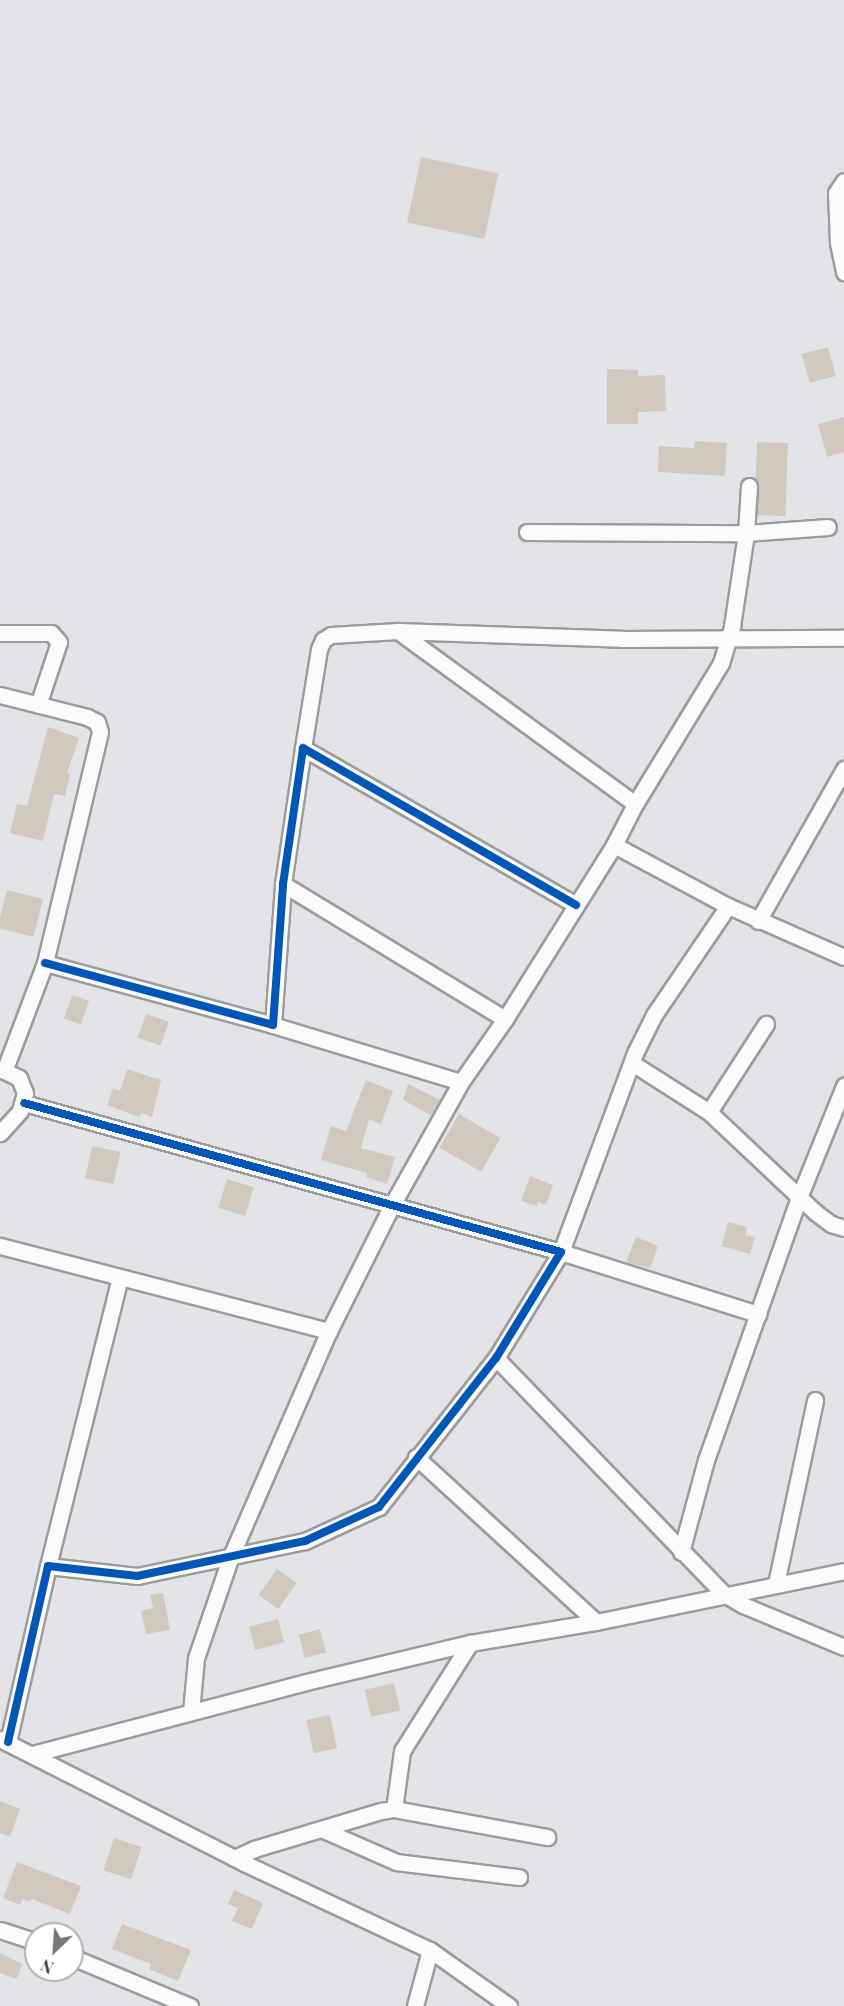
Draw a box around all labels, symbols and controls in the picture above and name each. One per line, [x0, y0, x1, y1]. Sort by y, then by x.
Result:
north arrow [24, 1922, 84, 1982]
text: N [37, 1955, 57, 1979]

